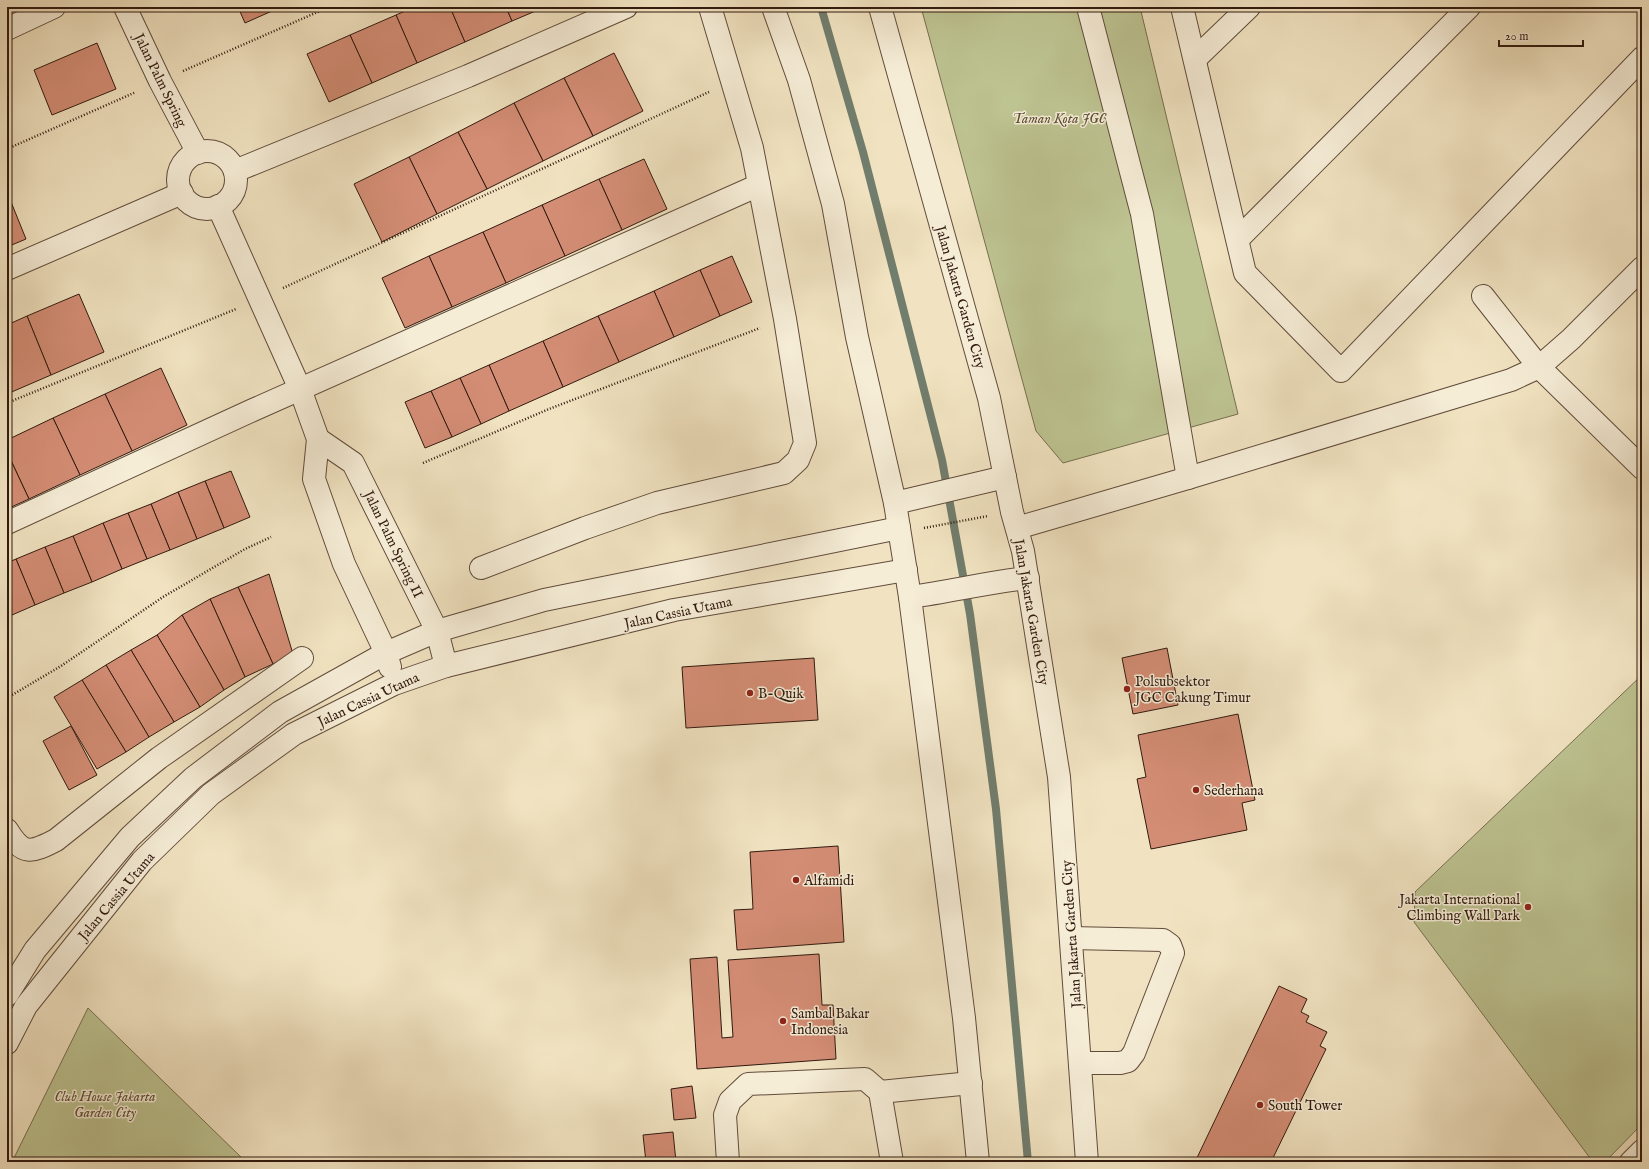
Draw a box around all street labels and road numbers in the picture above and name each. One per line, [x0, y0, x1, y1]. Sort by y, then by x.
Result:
street label: Jalan Palm Spring [129, 29, 191, 131]
street label: Jalan Jakarta Garden City [930, 222, 989, 371]
street label: Jalan Palm Spring II [358, 486, 427, 601]
street label: Jalan Jakarta Garden City [1009, 536, 1053, 687]
street label: Jalan Cassia Utama [621, 593, 735, 634]
street label: Jalan Cassia Utama [313, 668, 423, 732]
street label: Jalan Cassia Utama [73, 848, 160, 946]
street label: Jalan Jakarta Garden City [1058, 859, 1086, 1010]

